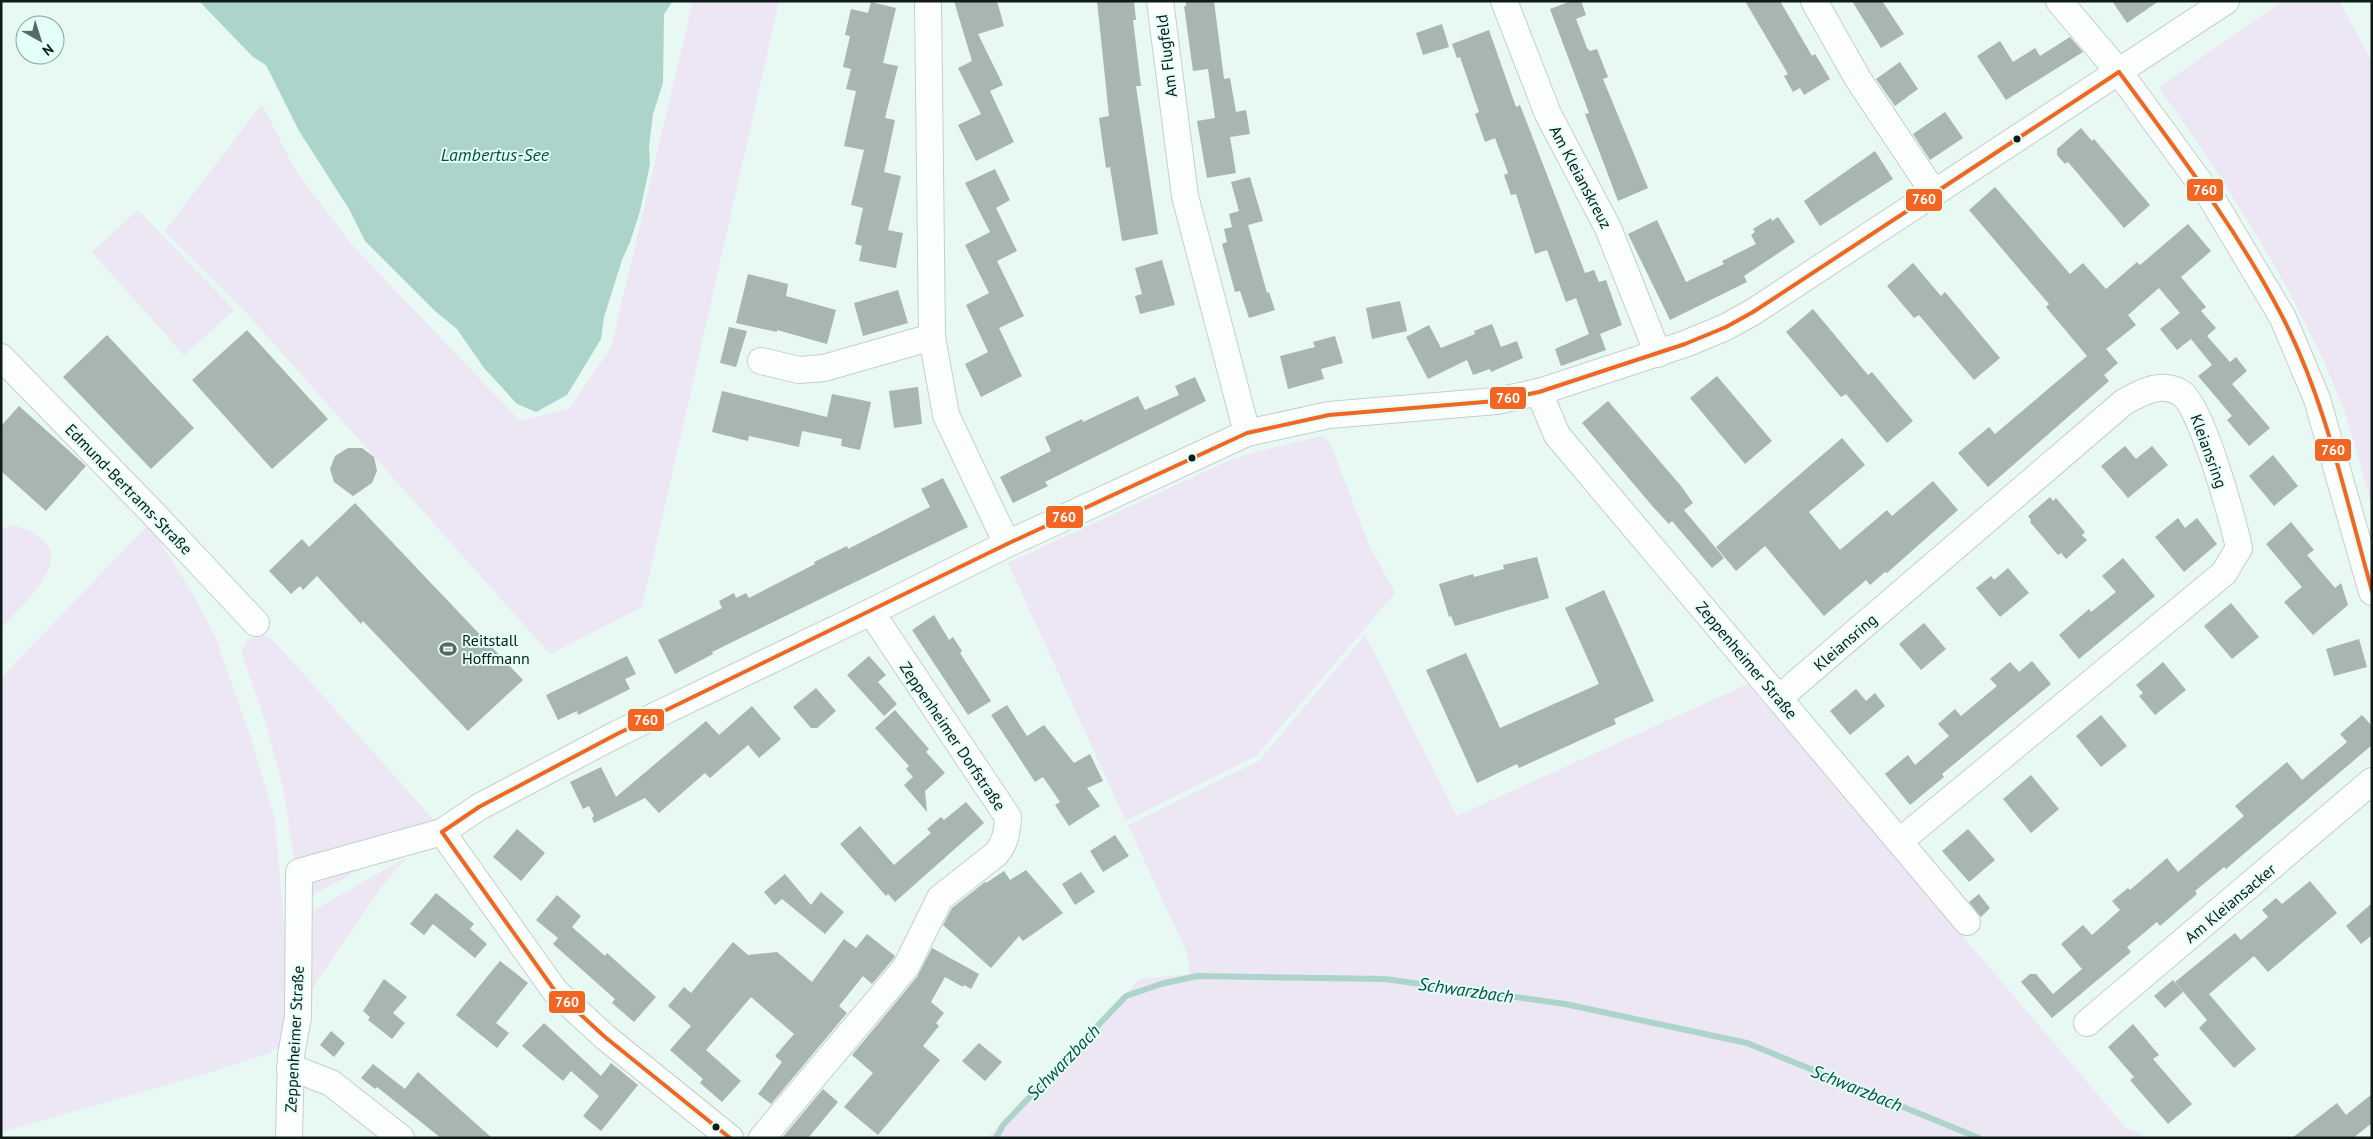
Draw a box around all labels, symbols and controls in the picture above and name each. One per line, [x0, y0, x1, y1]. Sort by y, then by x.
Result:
street label: Am Flugfeld [1151, 14, 1181, 98]
north arrow [15, 15, 65, 65]
text: N [39, 40, 57, 60]
street label: Am Kleianskreuz [1545, 122, 1617, 232]
unlabelled marker [2012, 134, 2022, 144]
water label: Lambertus-See [441, 143, 550, 166]
line badge: 760 [2186, 178, 2224, 202]
text: 760 [2193, 181, 2217, 199]
line badge: 760 [1905, 188, 1943, 212]
text: 760 [1912, 190, 1936, 208]
line badge: 760 [1489, 386, 1527, 410]
text: 760 [1496, 389, 1520, 407]
street label: Kleiansring [2186, 411, 2232, 491]
street label: Edmund-Bertrams-Straße [61, 419, 197, 559]
line badge: 760 [2314, 438, 2352, 462]
text: 760 [2321, 441, 2345, 459]
unlabelled marker [1187, 453, 1197, 463]
line badge: 760 [1045, 505, 1084, 529]
text: 760 [1052, 508, 1076, 526]
street label: Zeppenheimer Straße [1692, 597, 1802, 723]
street label: Kleiansring [1809, 609, 1881, 675]
place label: Reitstall Hoffmann [462, 630, 530, 668]
sports icon: Reitstall Hoffmann [438, 639, 458, 659]
street label: Zeppenheimer Dorfstraße [896, 658, 1010, 814]
line badge: 760 [627, 708, 665, 732]
text: 760 [634, 711, 658, 729]
street label: Am Kleiansacker [2180, 859, 2280, 947]
street label: Zeppenheimer Straße [280, 965, 308, 1113]
water label: Schwarzbach [1417, 972, 1515, 1008]
line badge: 760 [548, 990, 586, 1014]
text: 760 [555, 993, 579, 1011]
water label: Schwarzbach [1021, 1019, 1105, 1105]
water label: Schwarzbach [1808, 1059, 1906, 1117]
unlabelled marker [711, 1122, 721, 1132]

